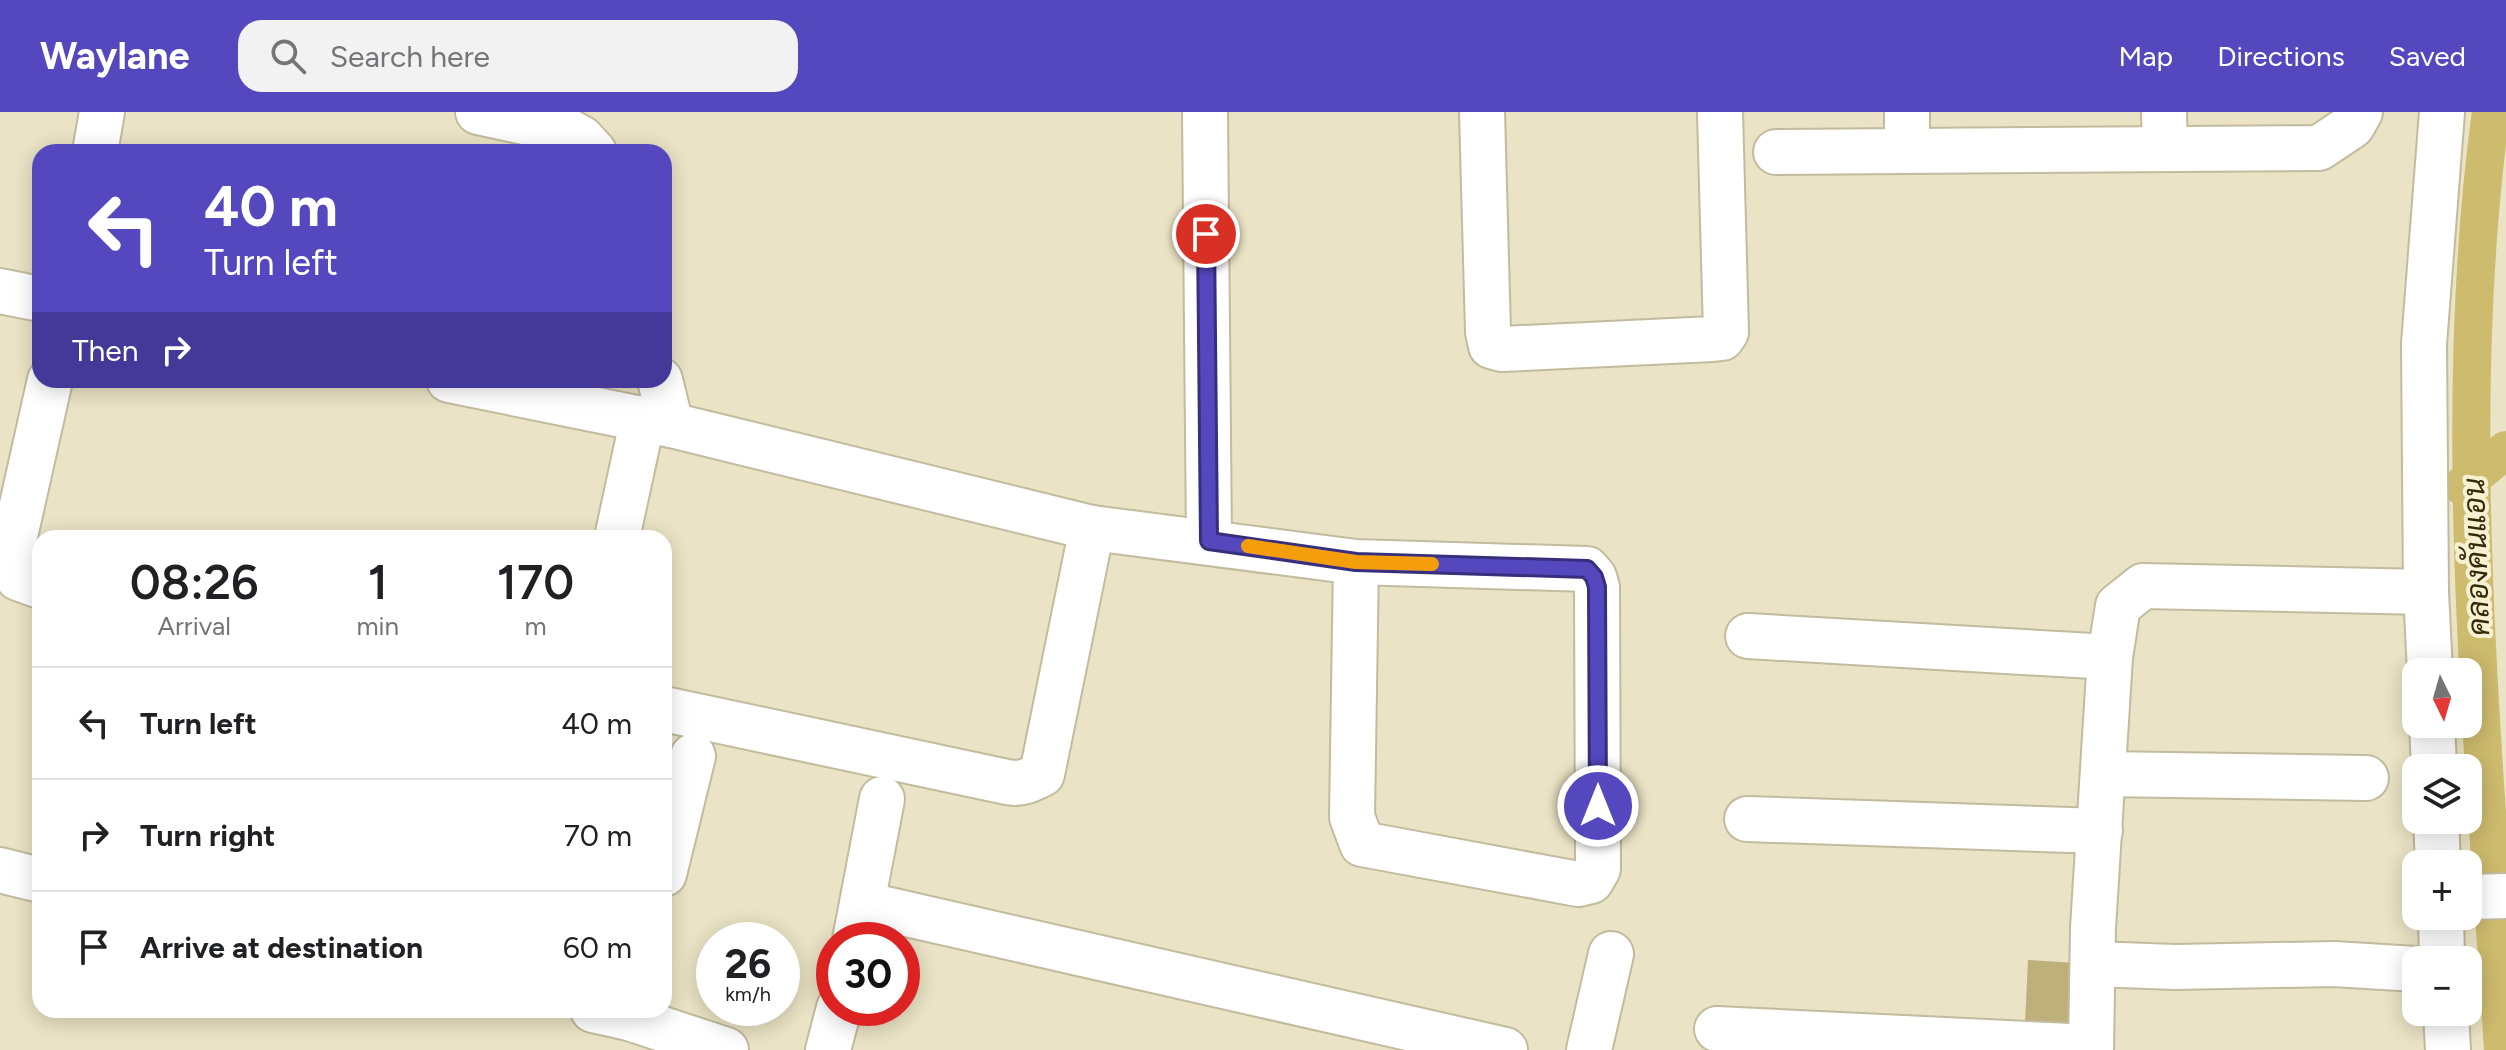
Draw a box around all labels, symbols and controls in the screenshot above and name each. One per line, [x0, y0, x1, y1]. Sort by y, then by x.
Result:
search box [238, 20, 798, 92]
text: Waylane [40, 33, 190, 79]
icon: search [266, 34, 310, 78]
text: Search here [330, 38, 490, 75]
text: Map [2119, 39, 2173, 73]
text: Directions [2217, 39, 2345, 73]
text: Saved [2389, 39, 2466, 73]
text: 40 m [204, 173, 338, 240]
icon: left [72, 176, 176, 280]
pin [1172, 200, 1240, 268]
icon: arrive [1184, 212, 1228, 256]
text: Turn left [204, 241, 338, 284]
icon: right [154, 328, 198, 372]
text: Then [72, 332, 138, 369]
water label: คลองคันแอน [2455, 477, 2497, 637]
text: 08:26 [130, 553, 259, 611]
text: 1 [368, 553, 388, 611]
text: 170 [497, 553, 574, 611]
text: Arrival [157, 610, 231, 642]
text: min [356, 610, 399, 642]
text: m [524, 610, 547, 642]
north arrow [2402, 658, 2482, 738]
map controls [2402, 658, 2482, 1026]
icon: left [72, 701, 116, 745]
text: Turn left [140, 705, 257, 742]
text: 40 m [561, 705, 632, 742]
button: layers [2402, 754, 2482, 834]
position arrow [1556, 764, 1640, 848]
icon: right [72, 813, 116, 857]
text: Turn right [140, 817, 275, 854]
text: 70 m [564, 817, 632, 854]
button: + [2402, 850, 2482, 930]
speed limit sign: 30 [816, 922, 920, 1026]
icon: arrive [72, 925, 116, 969]
text: Arrive at destination [140, 929, 423, 966]
text: 60 m [563, 929, 632, 966]
text: 26 [725, 940, 771, 988]
button: − [2402, 946, 2482, 1026]
text: km/h [725, 982, 771, 1006]

